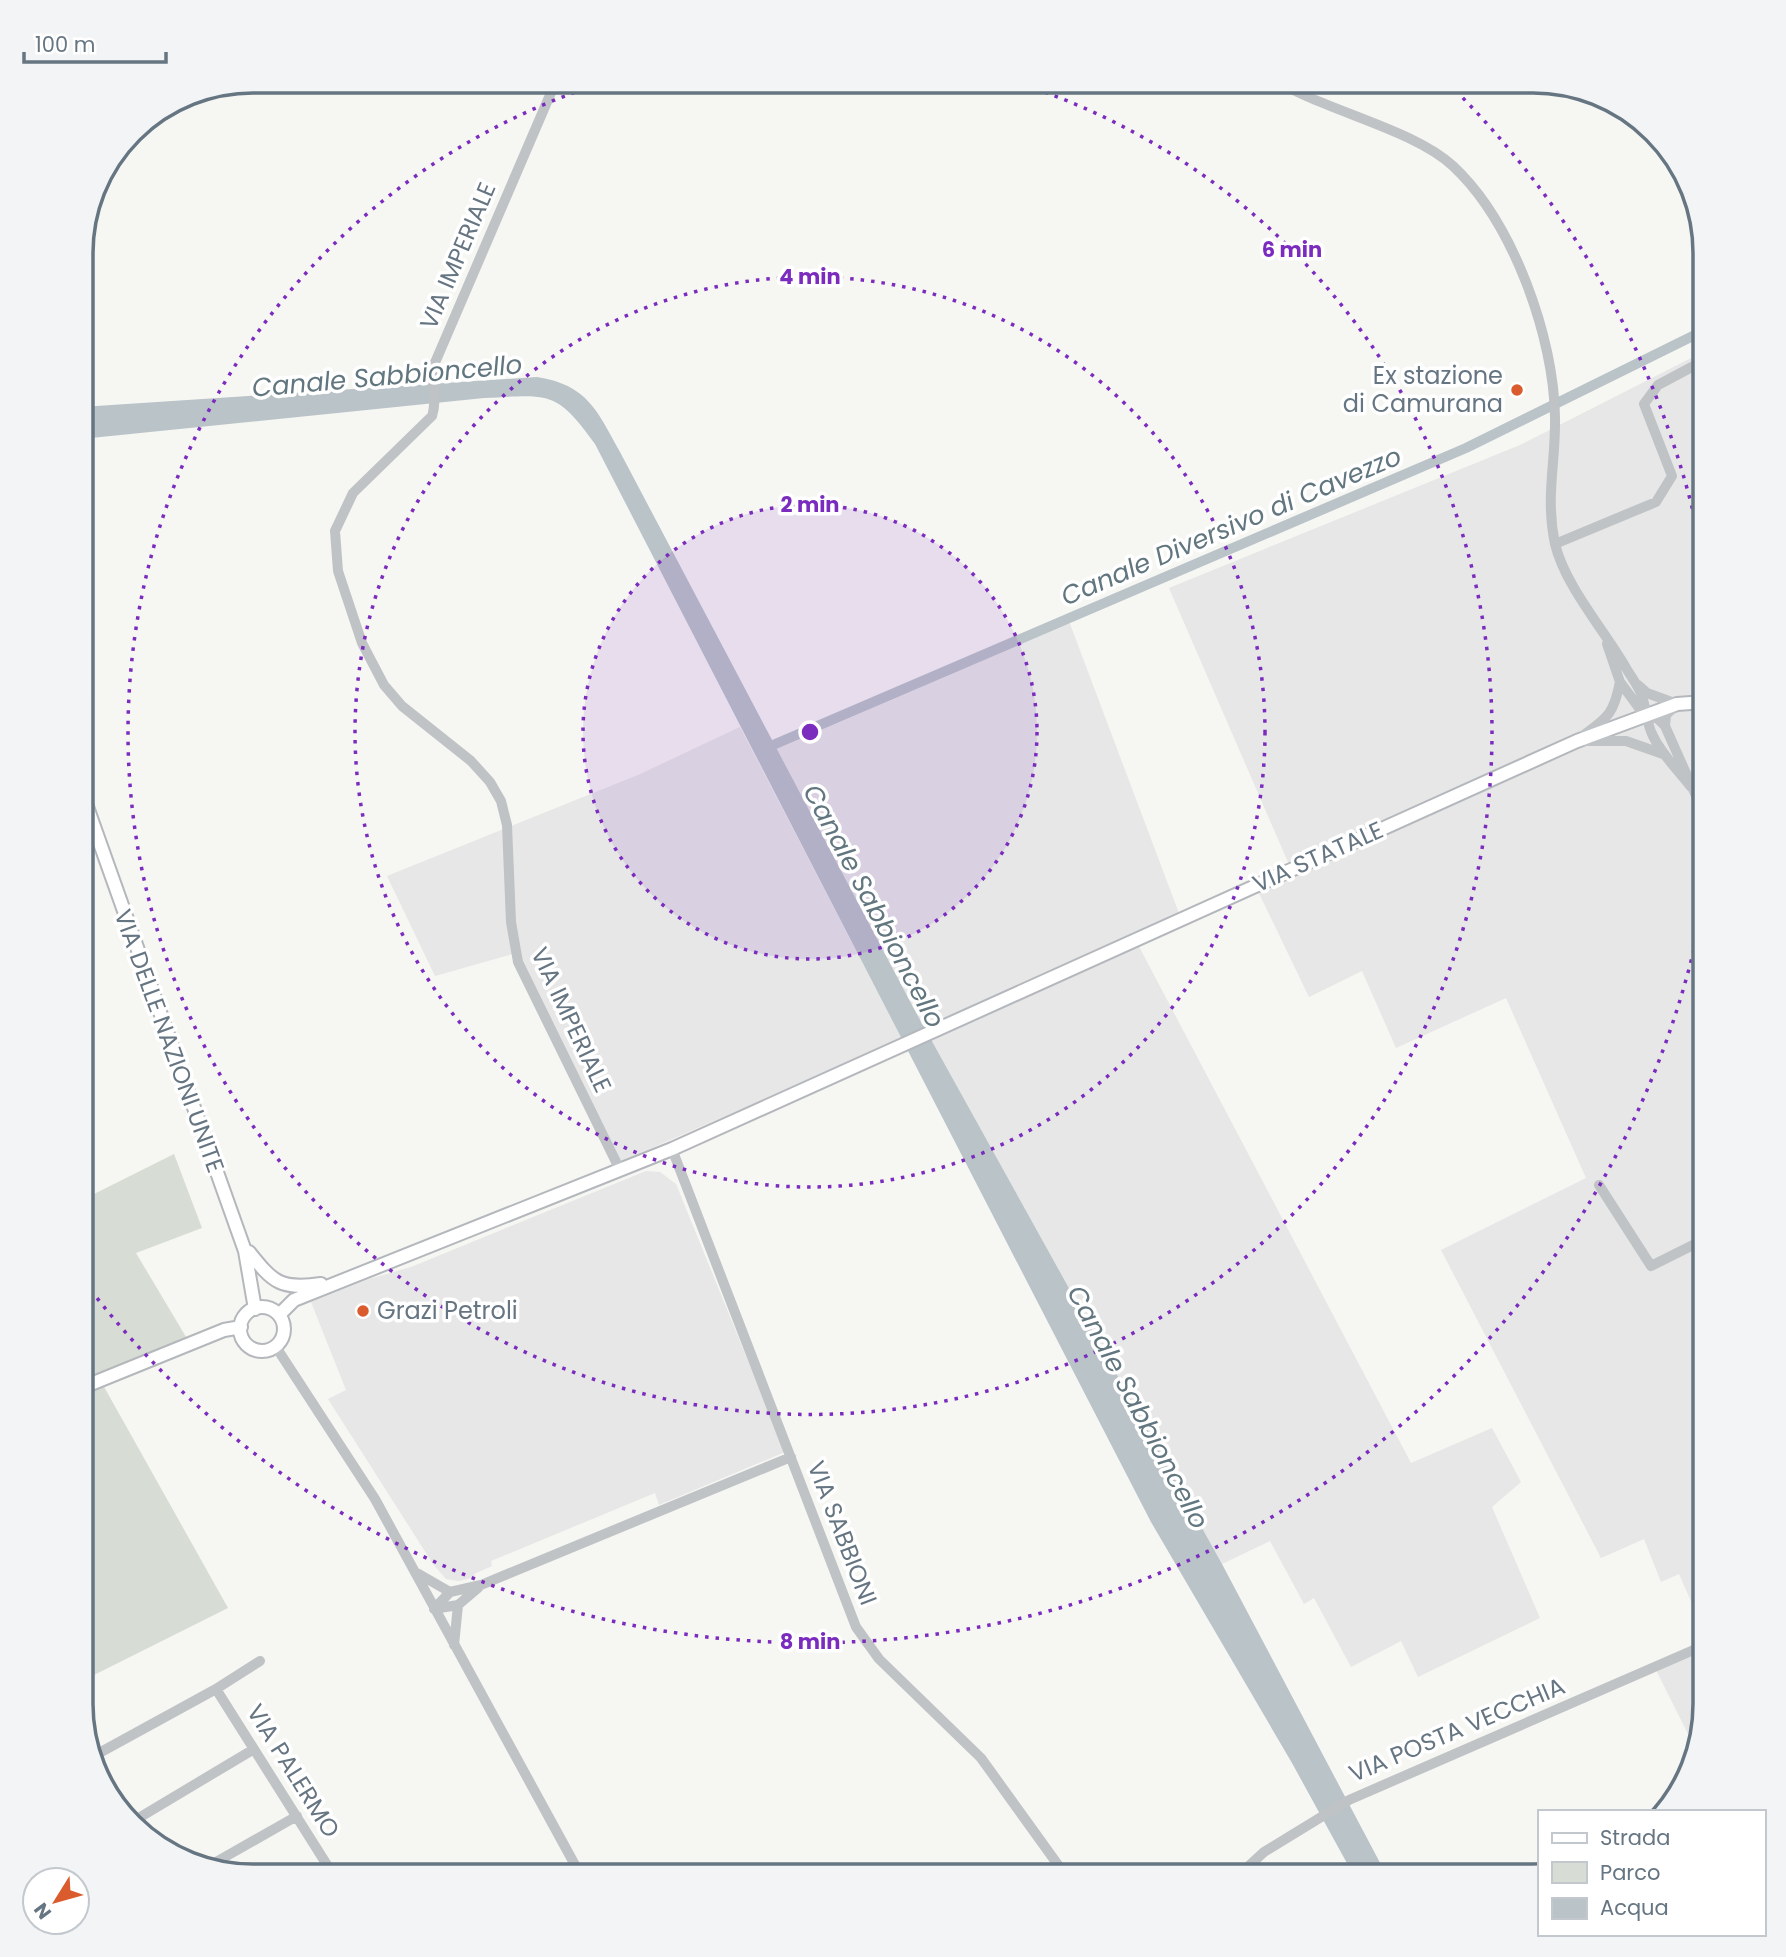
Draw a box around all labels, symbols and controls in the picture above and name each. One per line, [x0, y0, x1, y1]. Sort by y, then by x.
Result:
scale bar [24, 21, 166, 65]
text: 100 m [35, 30, 95, 59]
street label: VIA IMPERIALE [412, 177, 503, 334]
text: 6 min [1262, 235, 1322, 264]
text: 4 min [779, 262, 841, 291]
water label: Canale Sabbioncello [250, 346, 524, 406]
place label: Ex stazione di Camurana [1343, 359, 1503, 420]
marker: Ex stazione di Camurana [1509, 382, 1525, 398]
water label: Canale Diversivo di Cavezzo [1055, 438, 1407, 614]
text: 2 min [780, 490, 840, 519]
centre of rings [798, 720, 822, 744]
water label: Canale Sabbioncello [794, 778, 954, 1034]
street label: VIA STATALE [1247, 813, 1388, 900]
street label: VIA DELLE NAZIONI UNITE [106, 905, 232, 1177]
street label: VIA IMPERIALE [523, 942, 620, 1098]
water label: Canale Sabbioncello [1058, 1279, 1218, 1535]
place label: Grazi Petroli [377, 1294, 518, 1327]
marker: Grazi Petroli [355, 1303, 371, 1319]
street label: VIA SABBIONI [800, 1456, 885, 1610]
text: 8 min [780, 1627, 840, 1656]
street label: VIA POSTA VECCHIA [1344, 1669, 1570, 1790]
street label: VIA PALERMO [239, 1698, 348, 1844]
legend [1538, 1810, 1765, 1936]
text: Strada [1600, 1823, 1670, 1852]
text: Parco [1600, 1858, 1660, 1887]
north arrow [21, 1866, 91, 1936]
text: Acqua [1600, 1893, 1669, 1922]
text: N [28, 1897, 58, 1925]

